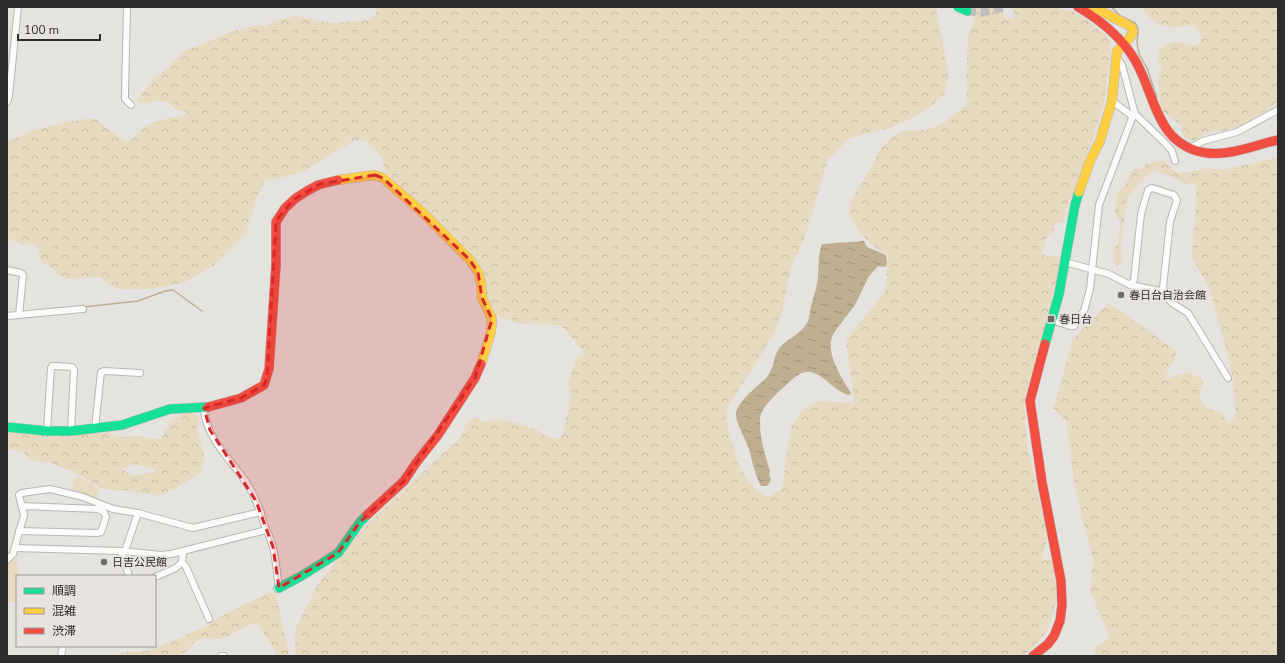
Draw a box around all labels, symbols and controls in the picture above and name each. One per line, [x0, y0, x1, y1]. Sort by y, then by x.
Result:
scale bar [18, 16, 100, 42]
text: 100 m [24, 22, 59, 38]
place label: 春日台自治会館 [1129, 288, 1206, 303]
marker: 春日台自治会館 [1116, 290, 1126, 300]
place label: 春日台 [1059, 312, 1092, 327]
marker: 春日台 [1046, 314, 1056, 324]
place label: 日吉公民館 [112, 555, 167, 570]
marker: 日吉公民館 [99, 557, 109, 567]
legend [16, 575, 156, 647]
text: 順調 [52, 583, 76, 599]
text: 混雑 [52, 603, 76, 619]
text: 渋滞 [52, 623, 76, 639]

